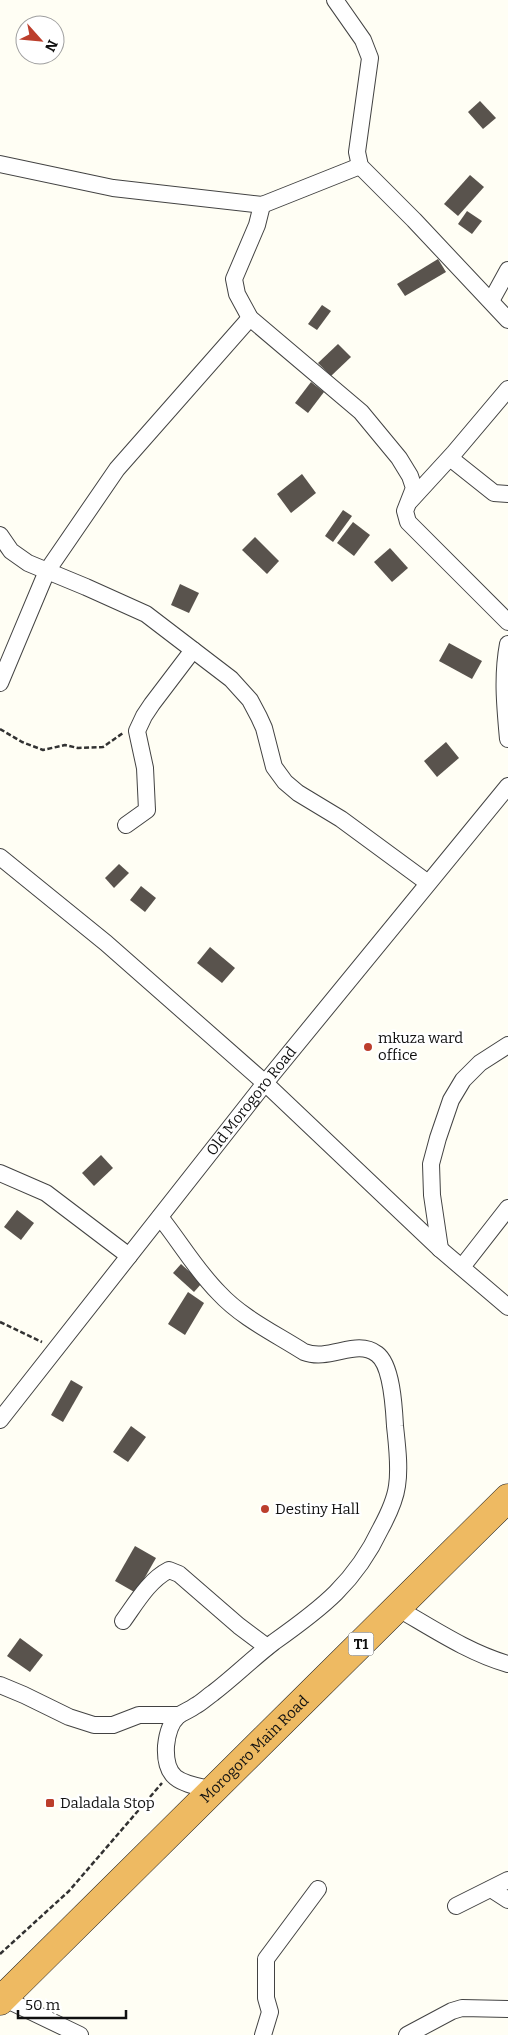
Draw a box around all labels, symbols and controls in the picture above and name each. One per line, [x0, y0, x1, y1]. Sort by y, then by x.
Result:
north arrow [15, 15, 65, 65]
text: N [41, 37, 61, 55]
place label: mkuza ward office [378, 1029, 463, 1064]
marker: mkuza ward office [362, 1041, 374, 1053]
street label: Old Morogoro Road [202, 1043, 300, 1159]
place label: Destiny Hall [275, 1500, 359, 1518]
marker: Destiny Hall [259, 1503, 271, 1515]
road number: T1 [348, 1632, 374, 1656]
street label: Morogoro Main Road [197, 1692, 312, 1807]
place label: Daladala Stop [60, 1794, 155, 1812]
marker: Daladala Stop [44, 1797, 56, 1809]
scale bar [18, 1988, 125, 2020]
text: 50 m [25, 1996, 61, 2014]

